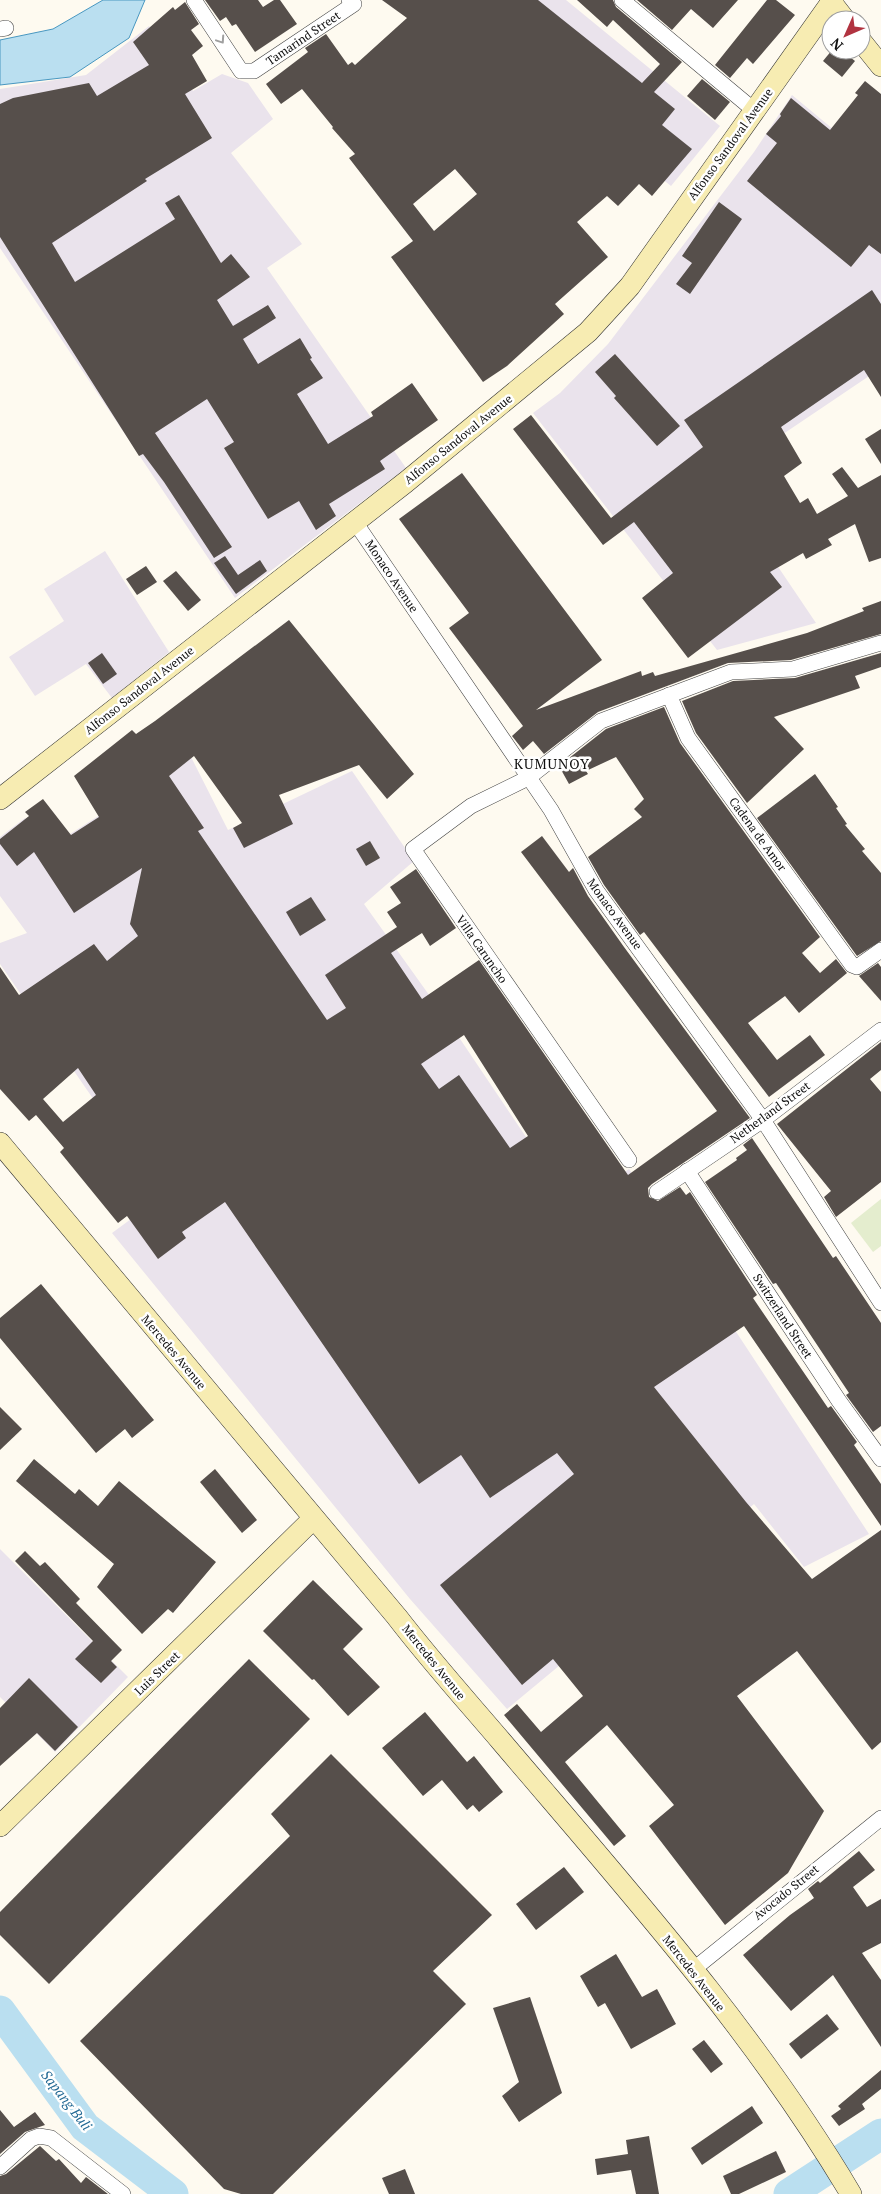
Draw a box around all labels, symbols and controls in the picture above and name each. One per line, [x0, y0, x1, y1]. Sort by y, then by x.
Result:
street label: Tamarind Street [263, 7, 343, 68]
north arrow [821, 10, 871, 60]
one-way arrow [215, 34, 224, 44]
text: N [826, 34, 847, 55]
street label: Alfonso Sandoval Avenue [684, 85, 776, 203]
street label: Alfonso Sandoval Avenue [401, 391, 515, 487]
street label: Monaco Avenue [362, 537, 422, 615]
street label: Alfonso Sandoval Avenue [81, 643, 197, 737]
district label: KUMUNOY [514, 754, 590, 773]
street label: Cadena de Amor [726, 794, 790, 874]
street label: Monaco Avenue [584, 876, 646, 952]
street label: Villa Caruncho [453, 912, 511, 986]
street label: Netherland Street [727, 1078, 813, 1146]
street label: Switzerland Street [750, 1271, 816, 1362]
street label: Mercedes Avenue [139, 1312, 209, 1392]
street label: Mercedes Avenue [399, 1621, 469, 1703]
street label: Luis Street [131, 1647, 183, 1698]
street label: Avocado Street [750, 1861, 822, 1923]
street label: Mercedes Avenue [660, 1932, 728, 2014]
water label: Sapang Buli [37, 2066, 97, 2134]

